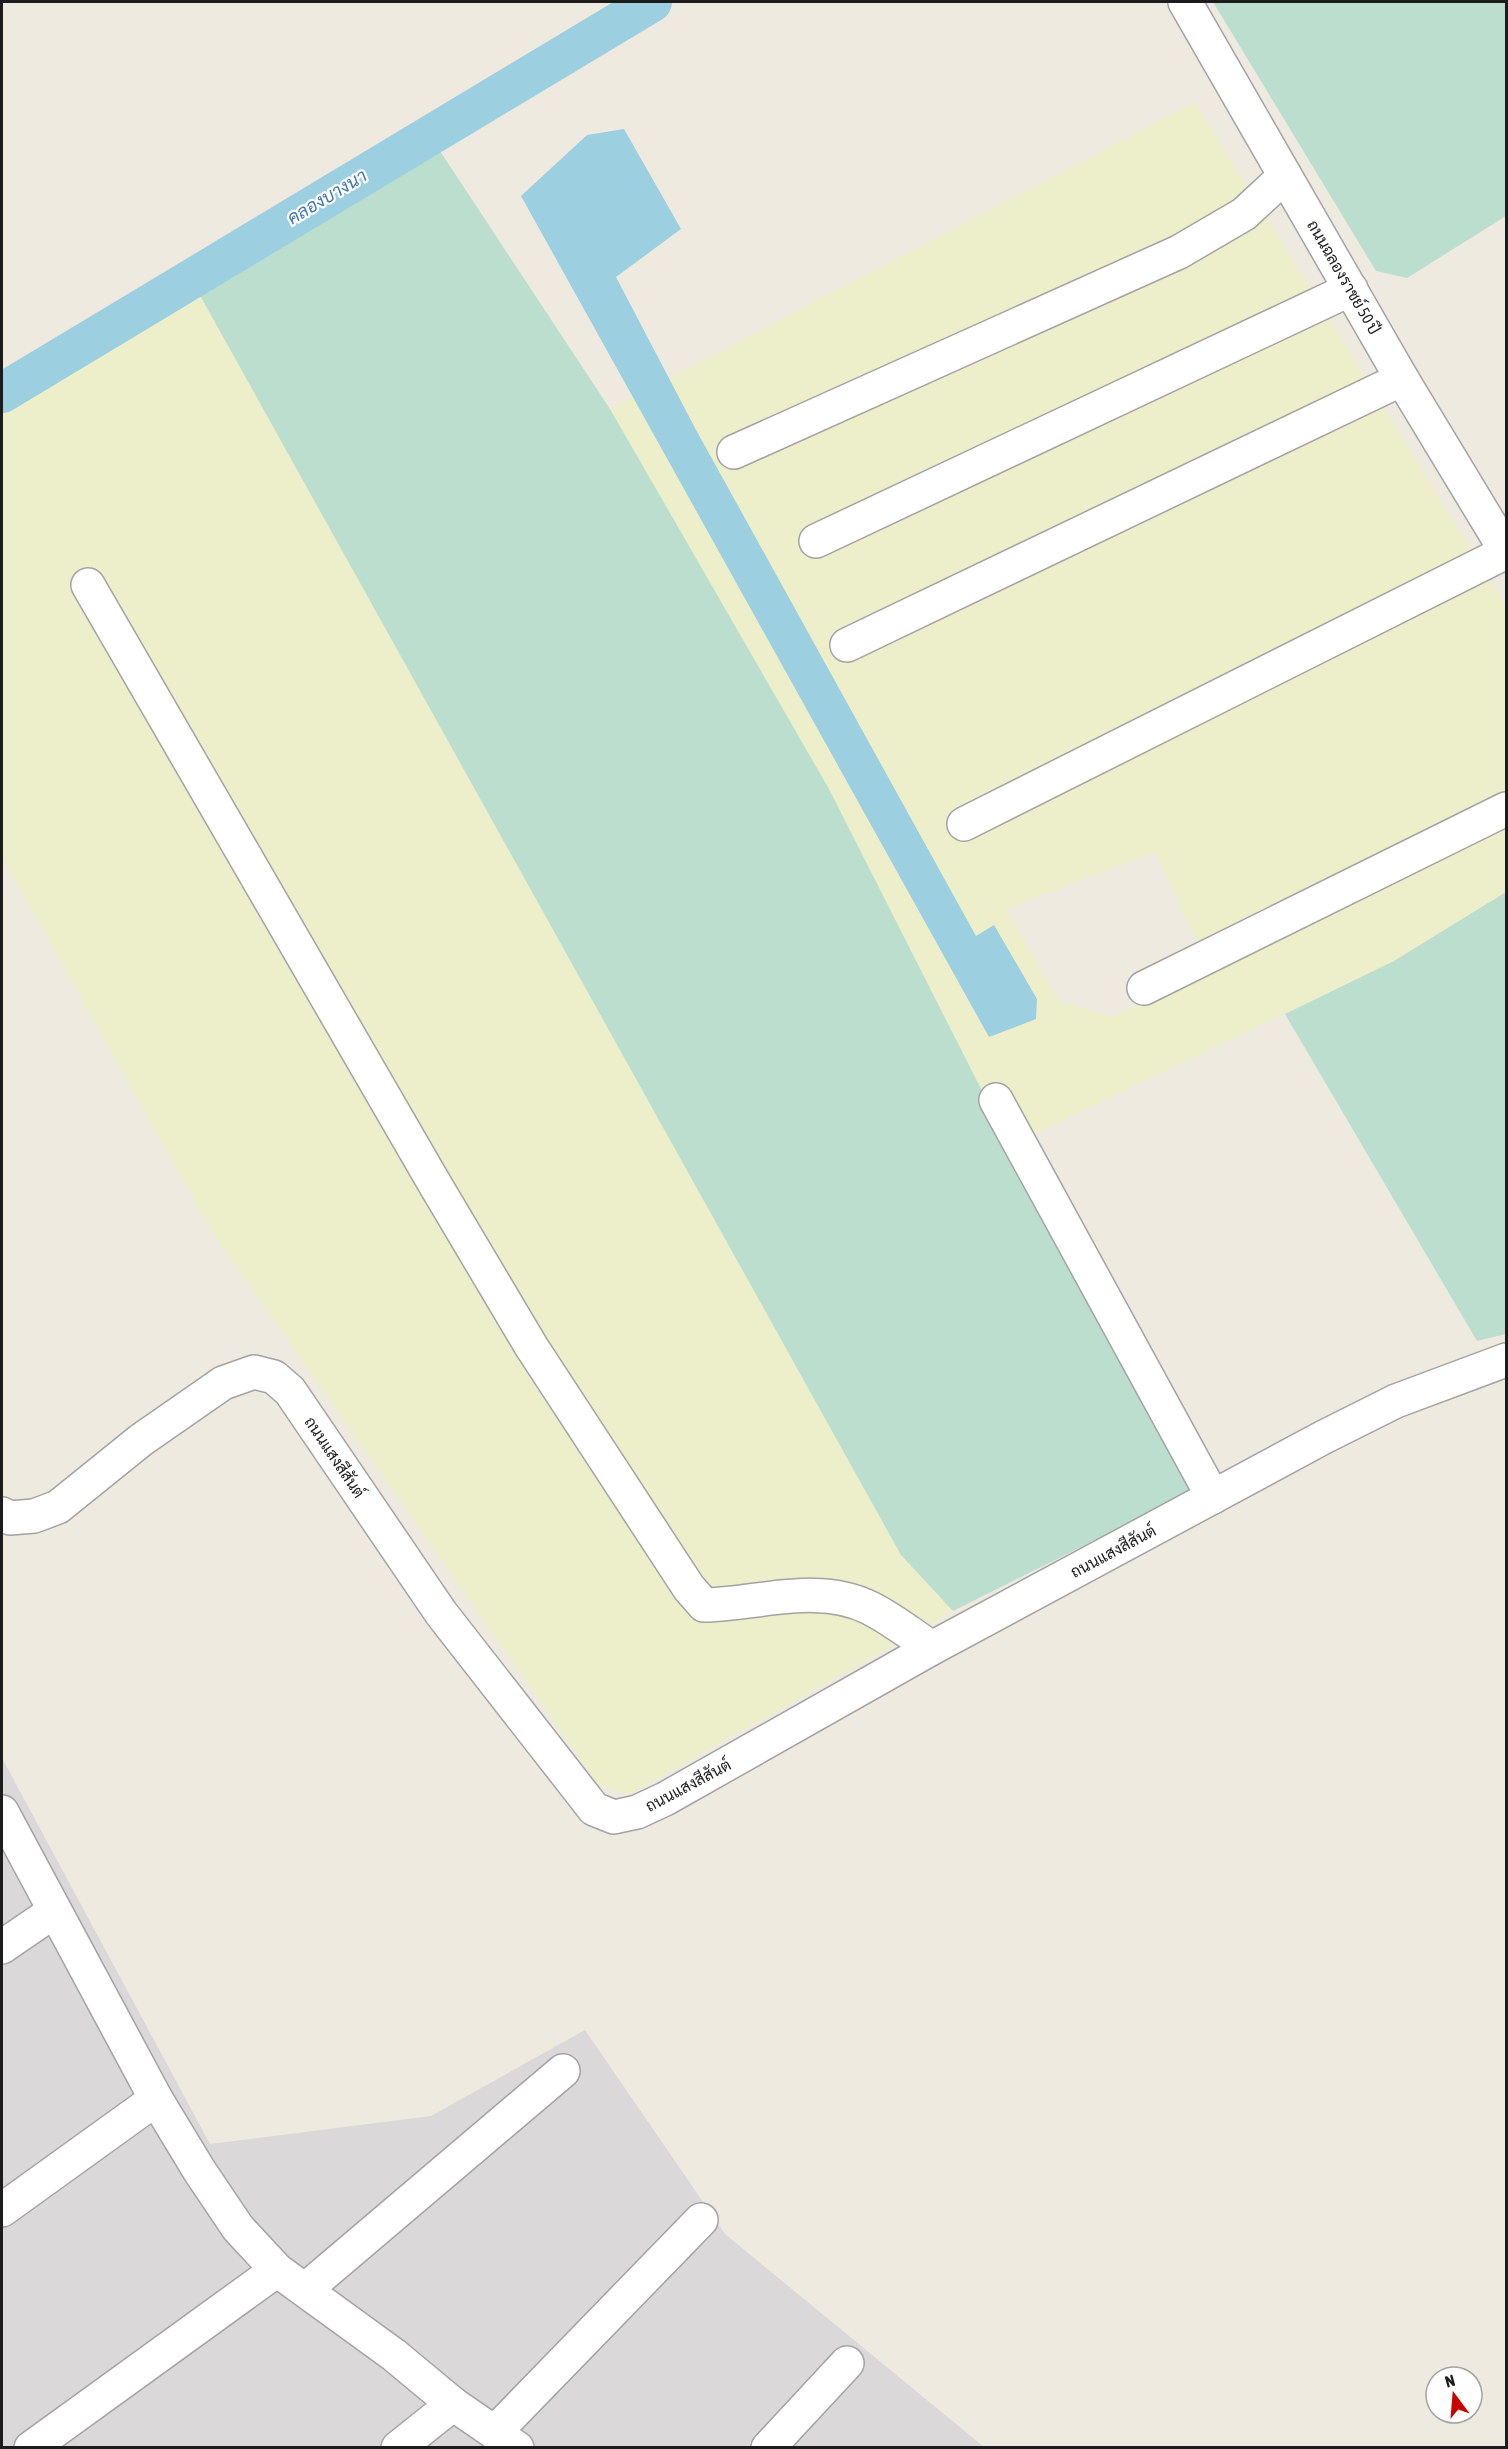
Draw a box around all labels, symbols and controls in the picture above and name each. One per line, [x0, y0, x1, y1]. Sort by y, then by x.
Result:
water label: คลองบางนา [283, 165, 370, 228]
street label: ถนนฉลองราชย์ 50 ปี [1304, 215, 1387, 337]
street label: ถนนแสงสีสันต์ [301, 1411, 371, 1501]
street label: ถนนแสงสีสันต์ [1066, 1518, 1159, 1581]
street label: ถนนแสงสีสันต์ [641, 1752, 734, 1815]
north arrow [1424, 2365, 1484, 2425]
text: N [1443, 2371, 1457, 2391]

